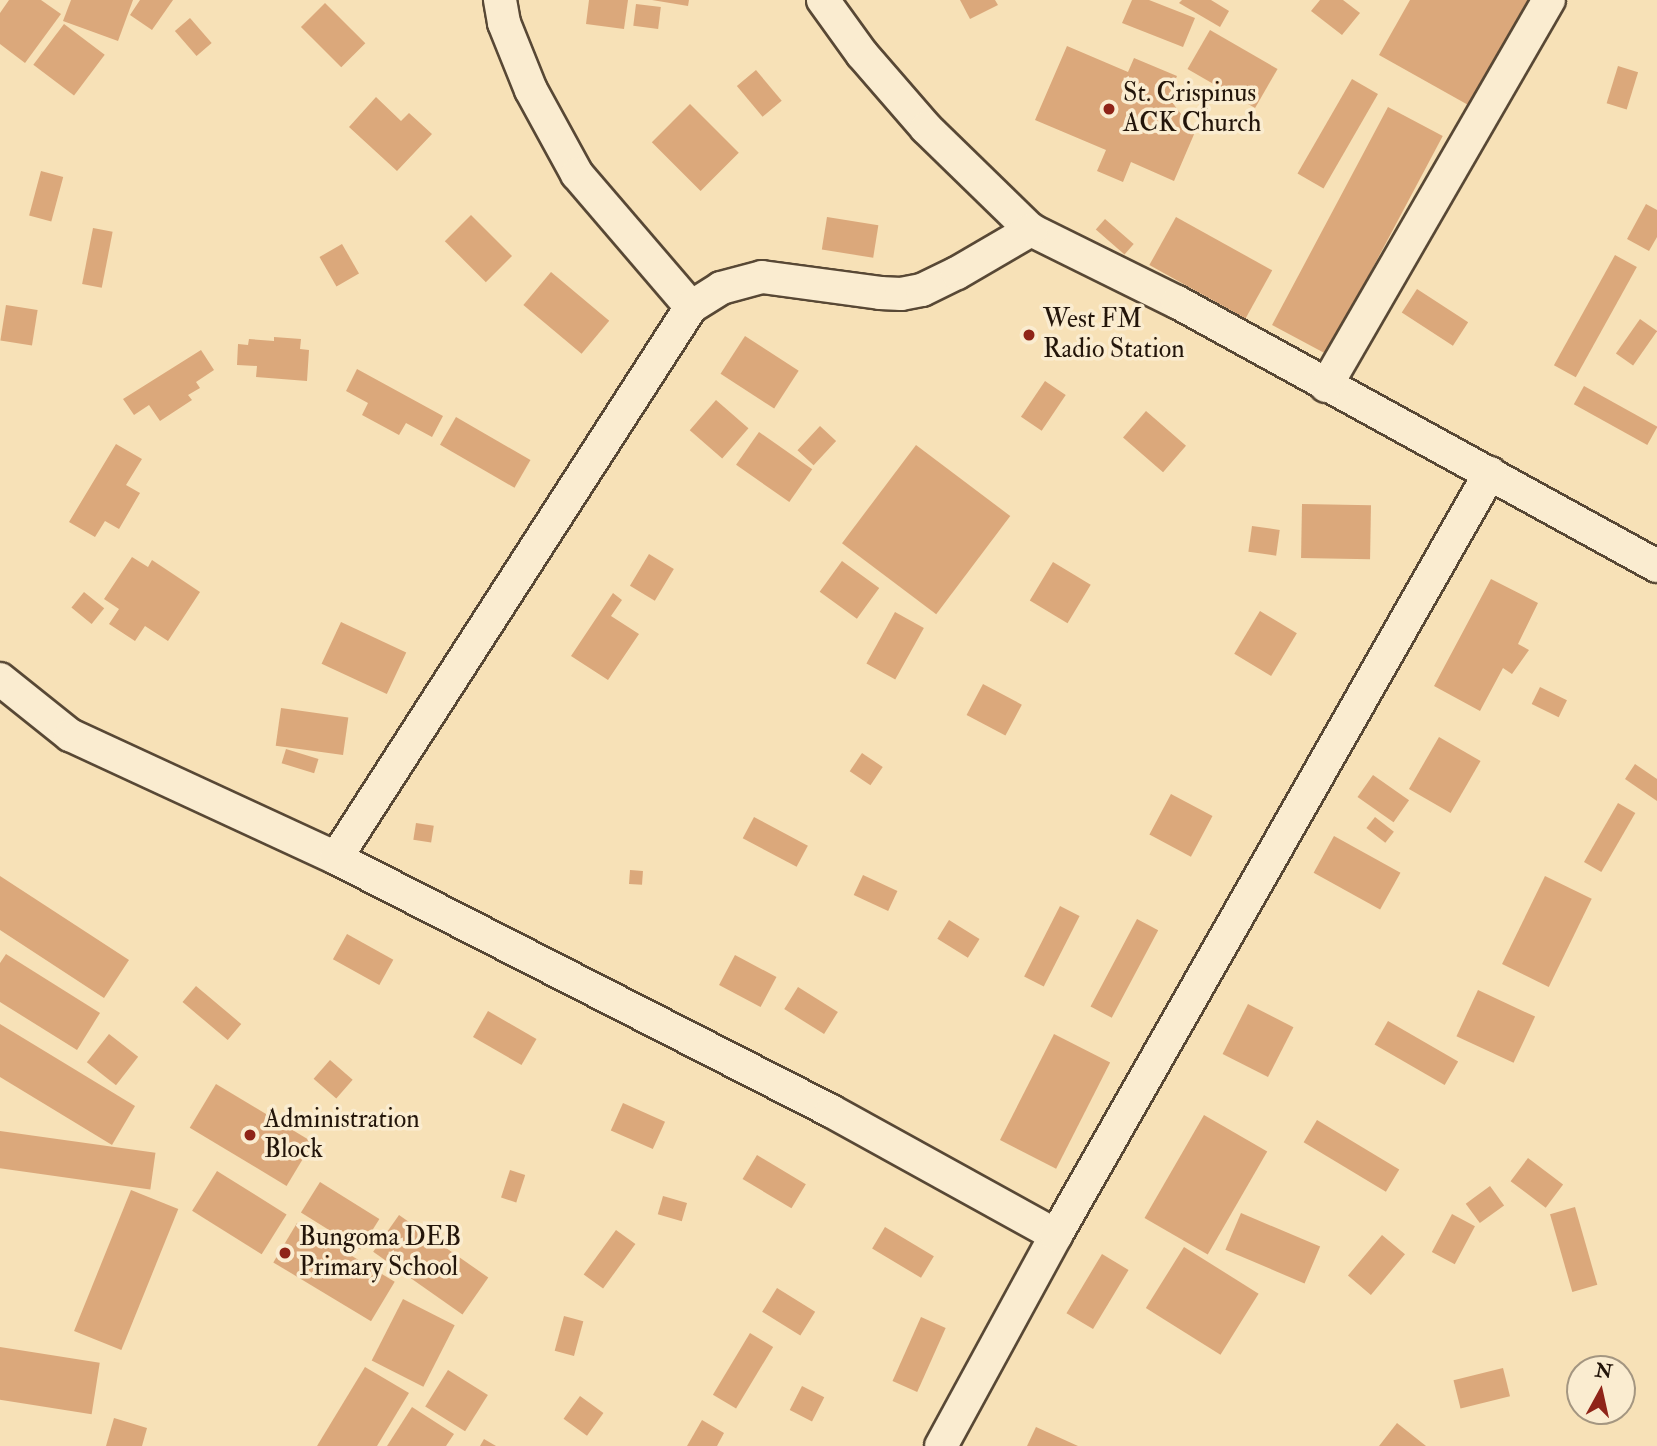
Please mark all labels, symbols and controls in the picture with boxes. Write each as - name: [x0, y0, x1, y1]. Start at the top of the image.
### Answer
- place label: St. Crispinus ACK Church: [1123, 78, 1261, 140]
- marker: St. Crispinus ACK Church: [1101, 101, 1117, 117]
- place label: West FM Radio Station: [1043, 304, 1185, 366]
- marker: West FM Radio Station: [1021, 327, 1037, 343]
- place label: Administration Block: [264, 1104, 420, 1166]
- marker: Administration Block: [242, 1127, 258, 1143]
- place label: Bungoma DEB Primary School: [299, 1222, 461, 1284]
- marker: Bungoma DEB Primary School: [277, 1245, 293, 1261]
- north arrow: [1566, 1355, 1636, 1425]
- text: N: [1594, 1358, 1614, 1384]

